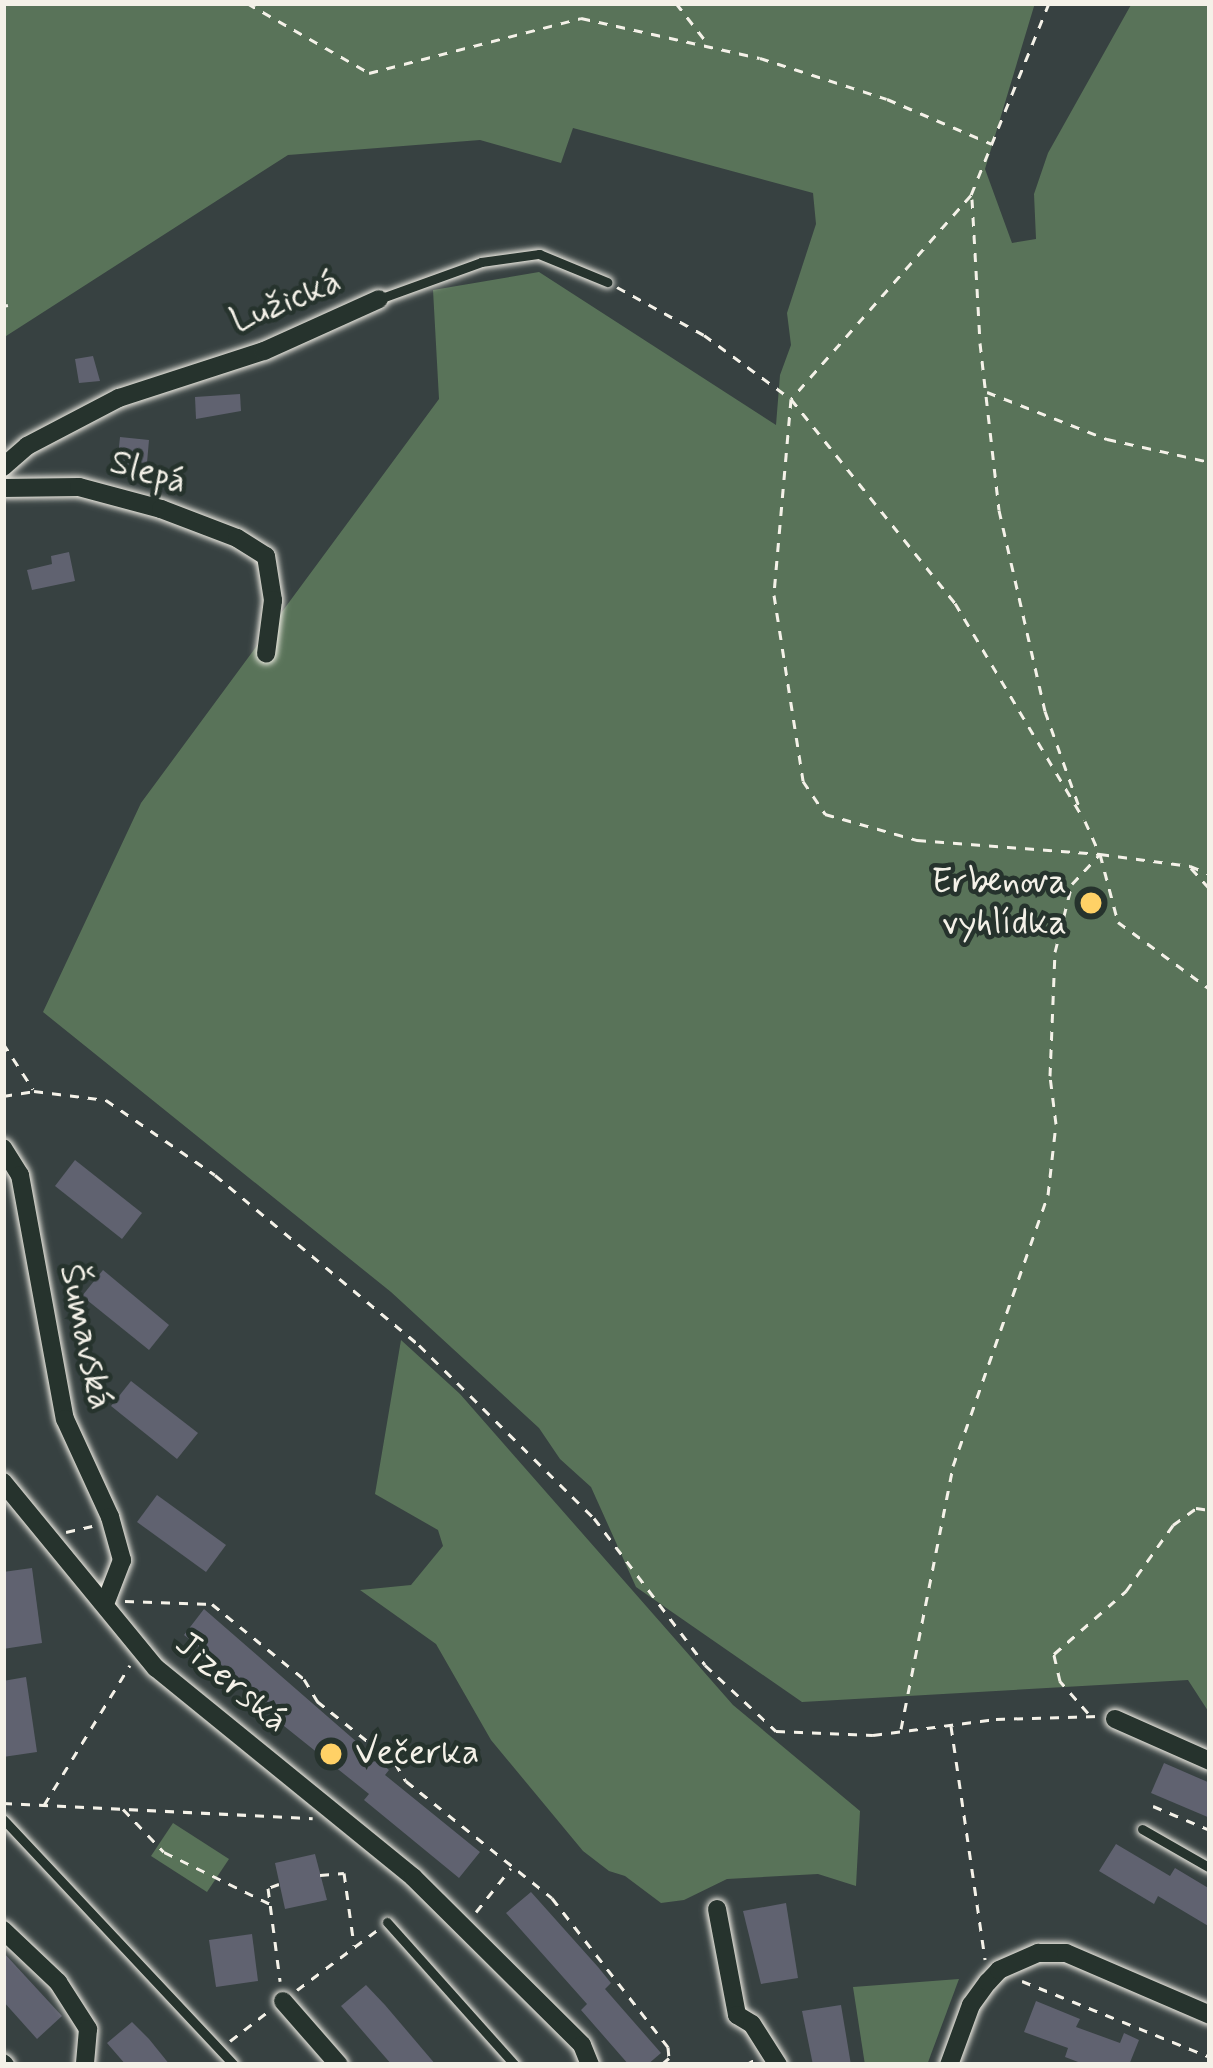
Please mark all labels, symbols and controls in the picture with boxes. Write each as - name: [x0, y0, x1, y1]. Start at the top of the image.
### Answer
- street label: Lužická: [224, 260, 348, 344]
- street label: Slepá: [105, 441, 191, 505]
- place label: Erbenova vyhlídka: [931, 860, 1067, 945]
- marker: Erbenova vyhlídka: [1078, 890, 1104, 916]
- street label: Šumavská: [49, 1260, 121, 1414]
- street label: Jizerská: [165, 1623, 297, 1743]
- place label: Večerka: [355, 1732, 479, 1776]
- marker: Večerka: [318, 1741, 344, 1767]

